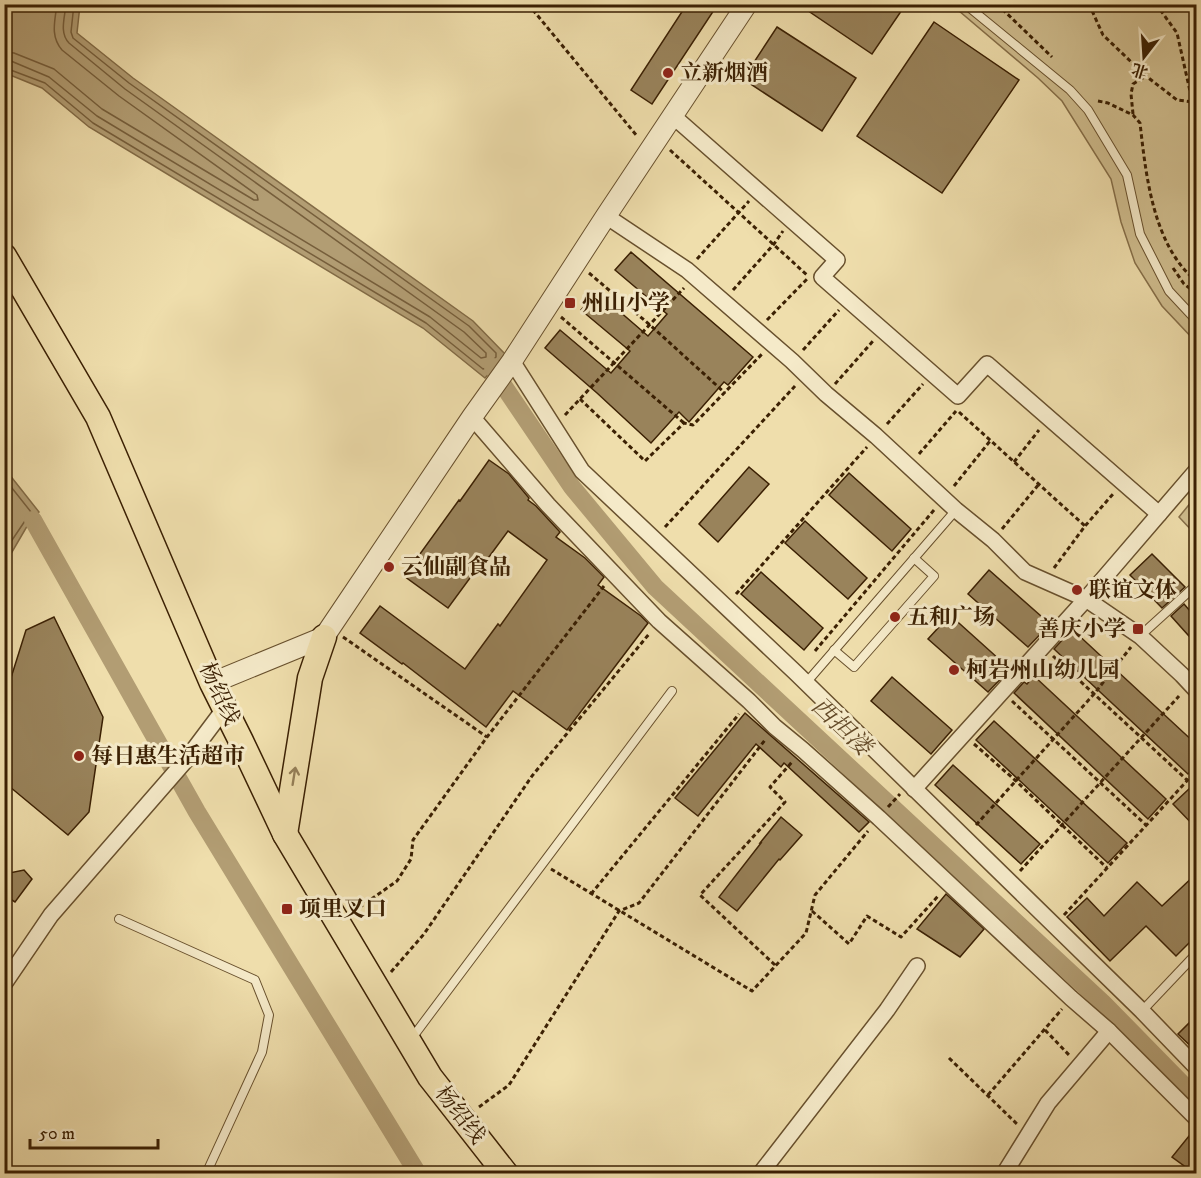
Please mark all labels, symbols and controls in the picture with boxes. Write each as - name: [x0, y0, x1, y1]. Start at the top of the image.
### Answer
- north arrow: [1114, 27, 1174, 87]
- text: 北: [1129, 58, 1150, 82]
- place label: 立新烟酒: [680, 60, 768, 87]
- marker: 立新烟酒: [661, 66, 675, 80]
- place label: 州山小学: [582, 290, 670, 317]
- marker: 州山小学: [563, 296, 577, 310]
- place label: 云仙副食品: [401, 554, 511, 581]
- marker: 云仙副食品: [382, 560, 396, 574]
- place label: 联谊文体: [1089, 577, 1177, 604]
- marker: 联谊文体: [1070, 583, 1084, 597]
- place label: 五和广场: [907, 604, 995, 631]
- marker: 五和广场: [888, 610, 902, 624]
- place label: 善庆小学: [1038, 616, 1126, 643]
- marker: 善庆小学: [1131, 622, 1145, 636]
- place label: 柯岩州山幼儿园: [966, 657, 1120, 684]
- street label: 杨绍线: [193, 658, 245, 730]
- marker: 柯岩州山幼儿园: [947, 663, 961, 677]
- water label: 西担溇: [804, 691, 879, 764]
- place label: 每日惠生活超市: [91, 743, 245, 770]
- marker: 每日惠生活超市: [72, 749, 86, 763]
- one-way arrow: [288, 767, 299, 786]
- place label: 项里叉口: [299, 896, 387, 923]
- marker: 项里叉口: [280, 902, 294, 916]
- street label: 杨绍线: [429, 1081, 491, 1149]
- scale bar: [30, 1112, 158, 1150]
- text: 50 m: [39, 1123, 75, 1145]

